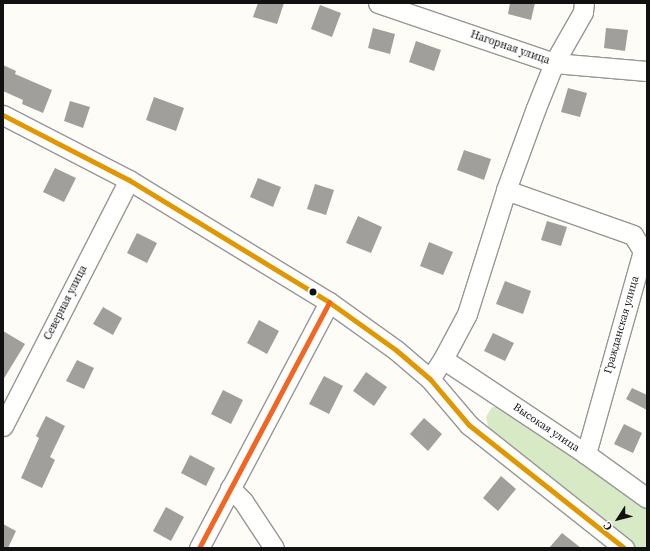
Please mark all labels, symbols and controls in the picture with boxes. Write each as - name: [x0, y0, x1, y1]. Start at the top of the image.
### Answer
- street label: Нагорная улица: [469, 28, 551, 68]
- street label: Северная улица: [41, 263, 91, 343]
- street label: Гражданская улица: [602, 275, 642, 375]
- unlabelled marker: [308, 287, 318, 297]
- street label: Высокая улица: [510, 401, 582, 455]
- north arrow: [598, 499, 638, 539]
- text: С: [600, 519, 616, 534]

